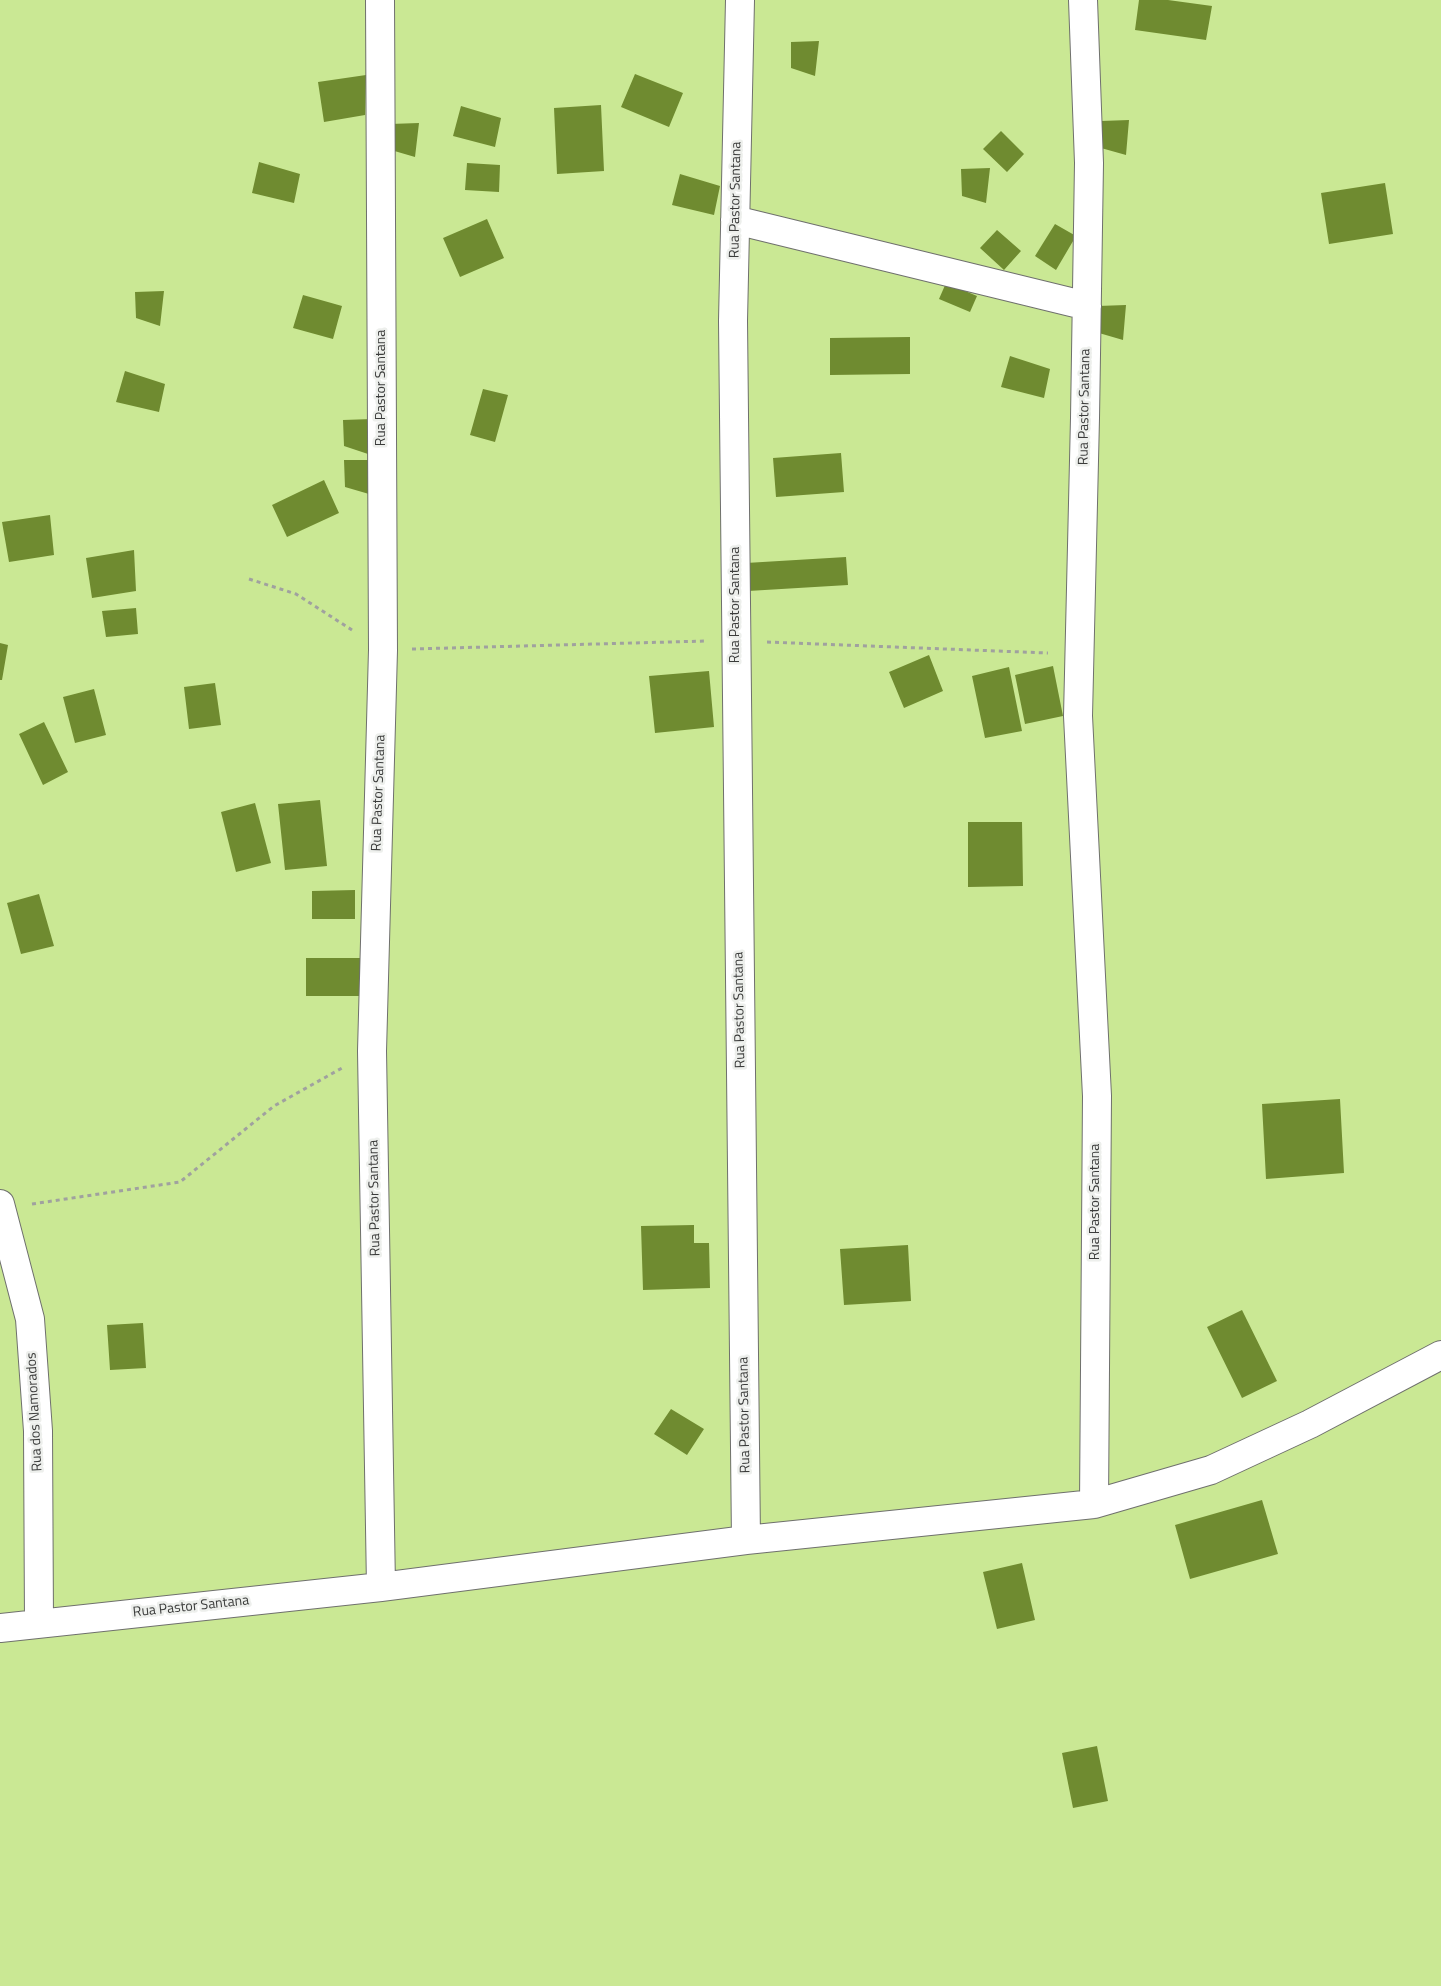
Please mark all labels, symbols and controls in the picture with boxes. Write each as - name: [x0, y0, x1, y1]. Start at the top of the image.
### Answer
- street label: Rua Pastor Santana: [727, 142, 745, 258]
- street label: Rua Pastor Santana: [374, 330, 390, 446]
- street label: Rua Pastor Santana: [1076, 349, 1094, 465]
- street label: Rua Pastor Santana: [728, 547, 744, 663]
- street label: Rua Pastor Santana: [369, 734, 389, 852]
- street label: Rua Pastor Santana: [731, 952, 749, 1068]
- street label: Rua Pastor Santana: [366, 1140, 384, 1256]
- street label: Rua Pastor Santana: [1088, 1144, 1104, 1260]
- street label: Rua dos Namorados: [23, 1352, 47, 1472]
- street label: Rua Pastor Santana: [736, 1357, 754, 1473]
- street label: Rua Pastor Santana: [132, 1593, 250, 1621]

